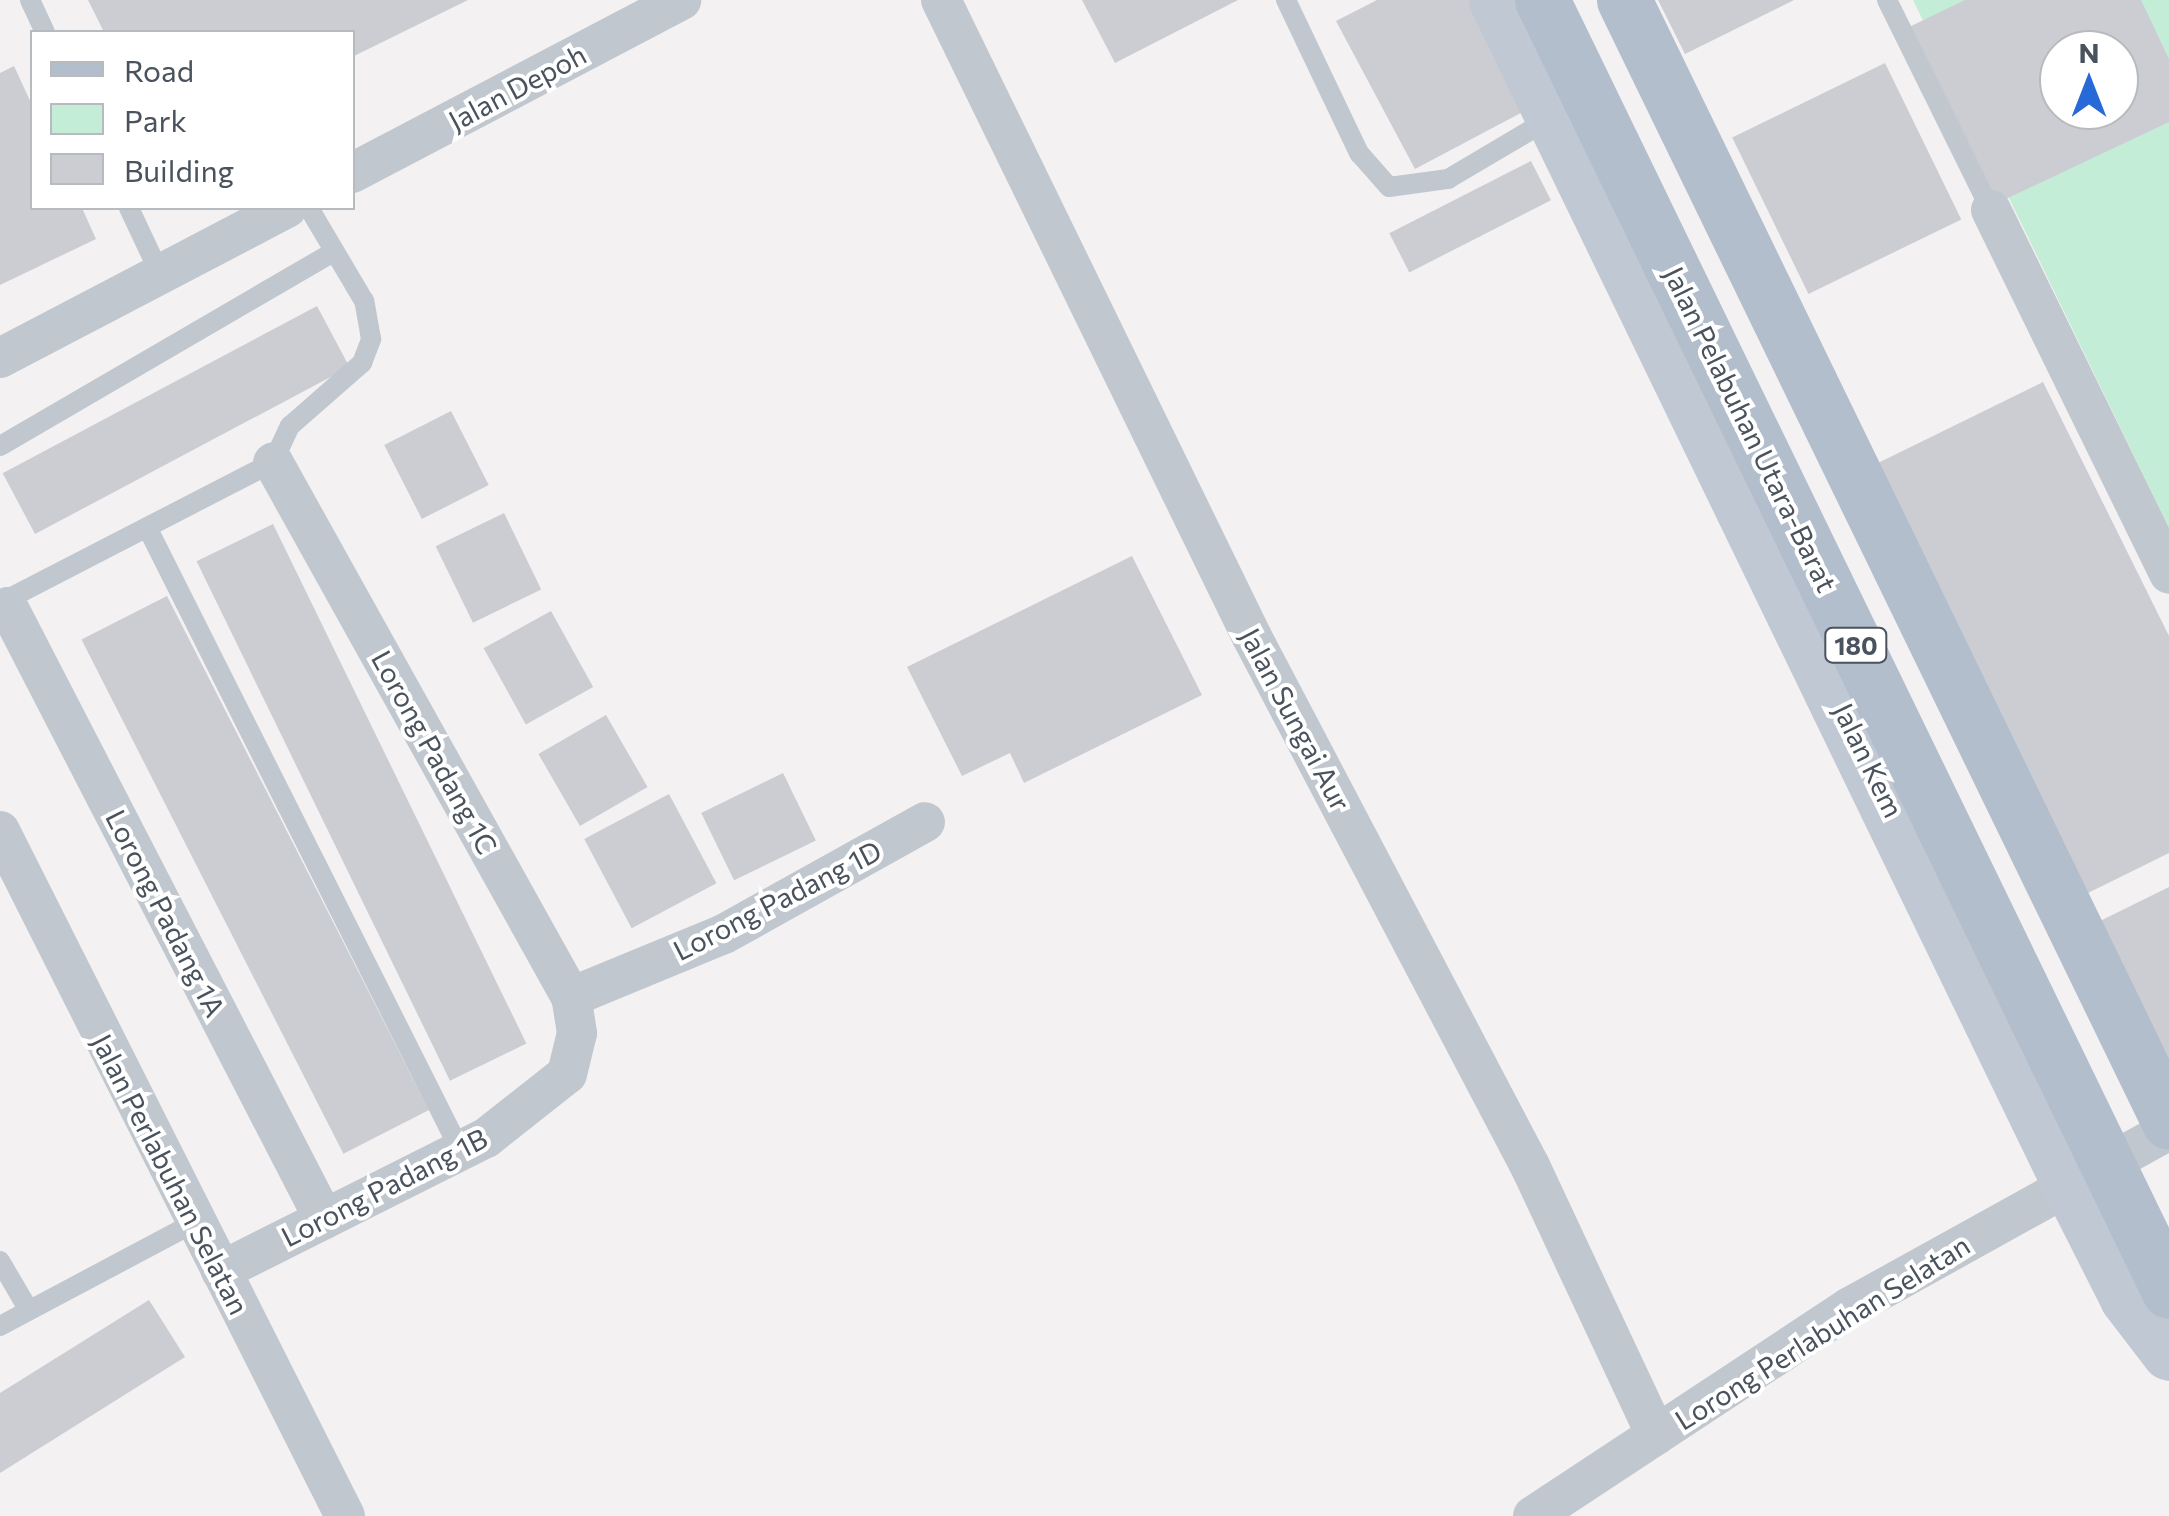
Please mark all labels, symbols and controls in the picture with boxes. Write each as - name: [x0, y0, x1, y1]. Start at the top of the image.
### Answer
- legend: [30, 30, 355, 210]
- north arrow: [2039, 30, 2139, 130]
- text: N: [2079, 35, 2100, 69]
- street label: Jalan Depoh: [443, 37, 591, 137]
- text: Road: [124, 51, 194, 88]
- text: Park: [124, 101, 187, 138]
- text: Building: [124, 151, 234, 188]
- street label: Jalan Pelabuhan Utara-Barat: [1658, 261, 1844, 597]
- street label: Jalan Sungai Aur: [1234, 622, 1358, 816]
- road number: 180: [1824, 625, 1888, 665]
- street label: Lorong Padang 1C: [365, 644, 505, 860]
- street label: Jalan Kem: [1827, 697, 1911, 823]
- street label: Lorong Padang 1A: [99, 804, 233, 1022]
- street label: Lorong Padang 1D: [667, 833, 887, 967]
- street label: Jalan Perlabuhan Selatan: [86, 1028, 256, 1320]
- street label: Lorong Padang 1B: [275, 1121, 493, 1253]
- street label: Lorong Perlabuhan Selatan: [1669, 1227, 1975, 1437]

